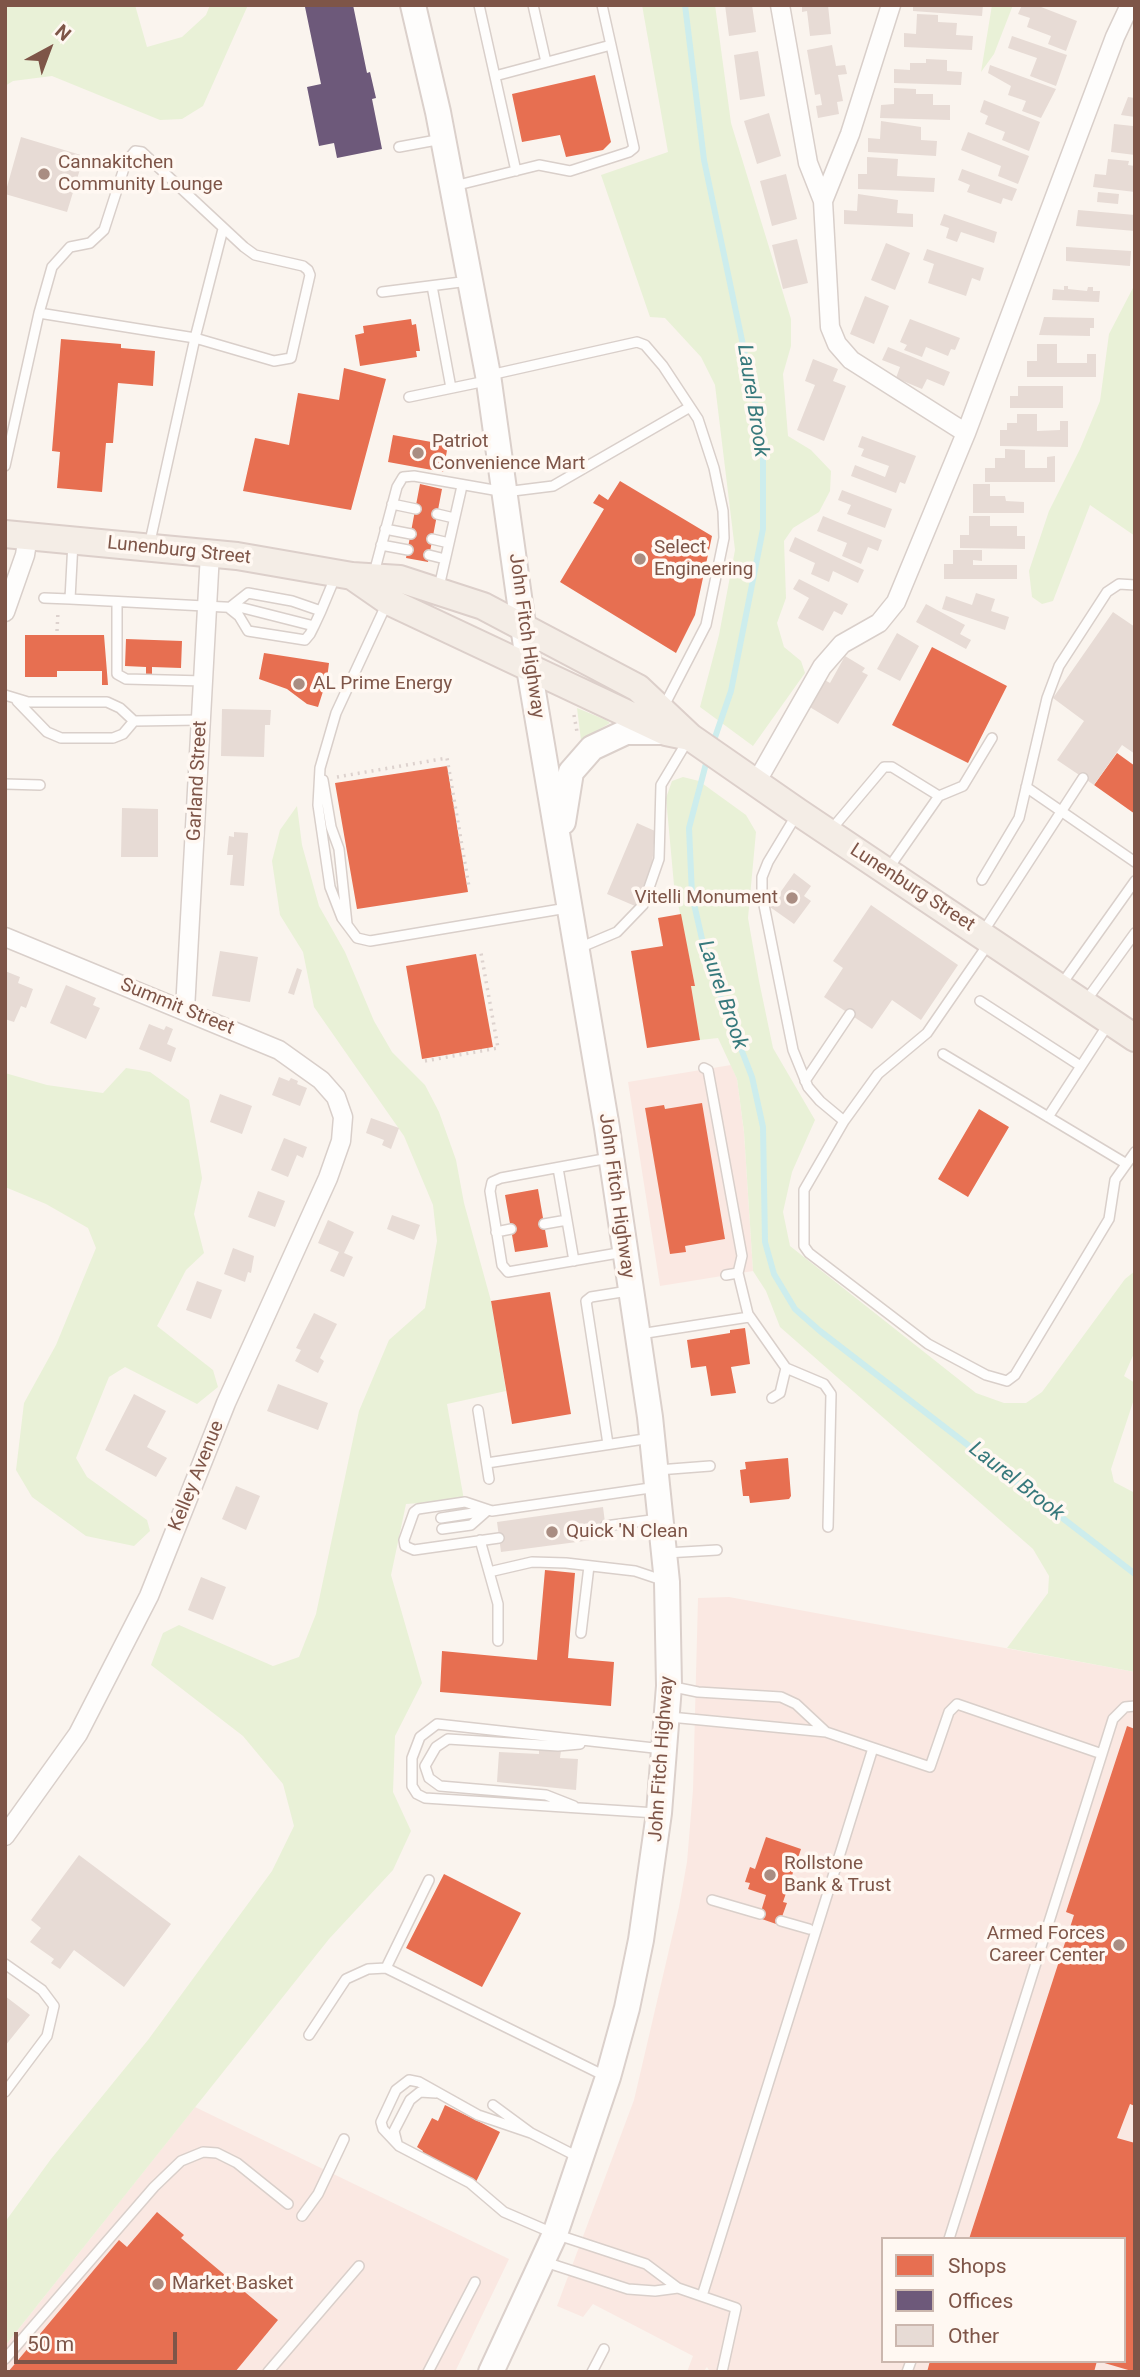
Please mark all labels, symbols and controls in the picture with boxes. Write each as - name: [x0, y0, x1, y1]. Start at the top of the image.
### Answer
- north arrow: [14, 14, 84, 84]
- text: N: [51, 20, 76, 46]
- place label: Cannakitchen Community Lounge: [58, 152, 223, 196]
- marker: Cannakitchen Community Lounge: [36, 166, 52, 182]
- water label: Laurel Brook: [731, 343, 773, 459]
- place label: Patriot Convenience Mart: [432, 431, 585, 475]
- marker: Patriot Convenience Mart: [410, 445, 426, 461]
- street label: Lunenburg Street: [106, 532, 252, 570]
- place label: Select Engineering: [654, 537, 753, 581]
- marker: Select Engineering: [632, 551, 648, 567]
- street label: John Fitch Highway: [503, 552, 549, 720]
- place label: AL Prime Energy: [313, 673, 452, 695]
- marker: AL Prime Energy: [291, 676, 307, 692]
- street label: Garland Street: [183, 720, 213, 842]
- street label: Lunenburg Street: [845, 839, 979, 937]
- place label: Vitelli Monument: [635, 887, 778, 909]
- marker: Vitelli Monument: [784, 890, 800, 906]
- water label: Laurel Brook: [692, 937, 752, 1053]
- street label: Summit Street: [117, 974, 237, 1040]
- street label: John Fitch Highway: [593, 1112, 639, 1280]
- street label: Kelley Avenue: [165, 1418, 229, 1534]
- water label: Laurel Brook: [963, 1437, 1069, 1527]
- place label: Quick 'N Clean: [566, 1521, 688, 1543]
- marker: Quick 'N Clean: [544, 1524, 560, 1540]
- street label: John Fitch Highway: [645, 1675, 679, 1843]
- place label: Rollstone Bank & Trust: [784, 1853, 891, 1897]
- marker: Rollstone Bank & Trust: [762, 1867, 778, 1883]
- place label: Armed Forces Career Center: [987, 1923, 1105, 1967]
- marker: Armed Forces Career Center: [1111, 1937, 1127, 1953]
- legend: [881, 2237, 1126, 2363]
- text: Shops: [948, 2254, 1007, 2278]
- place label: Market Basket: [172, 2273, 294, 2295]
- marker: Market Basket: [150, 2276, 166, 2292]
- text: Offices: [948, 2289, 1013, 2313]
- scale bar: [18, 2318, 180, 2362]
- text: Other: [948, 2324, 999, 2348]
- text: 50 m: [27, 2332, 74, 2356]

